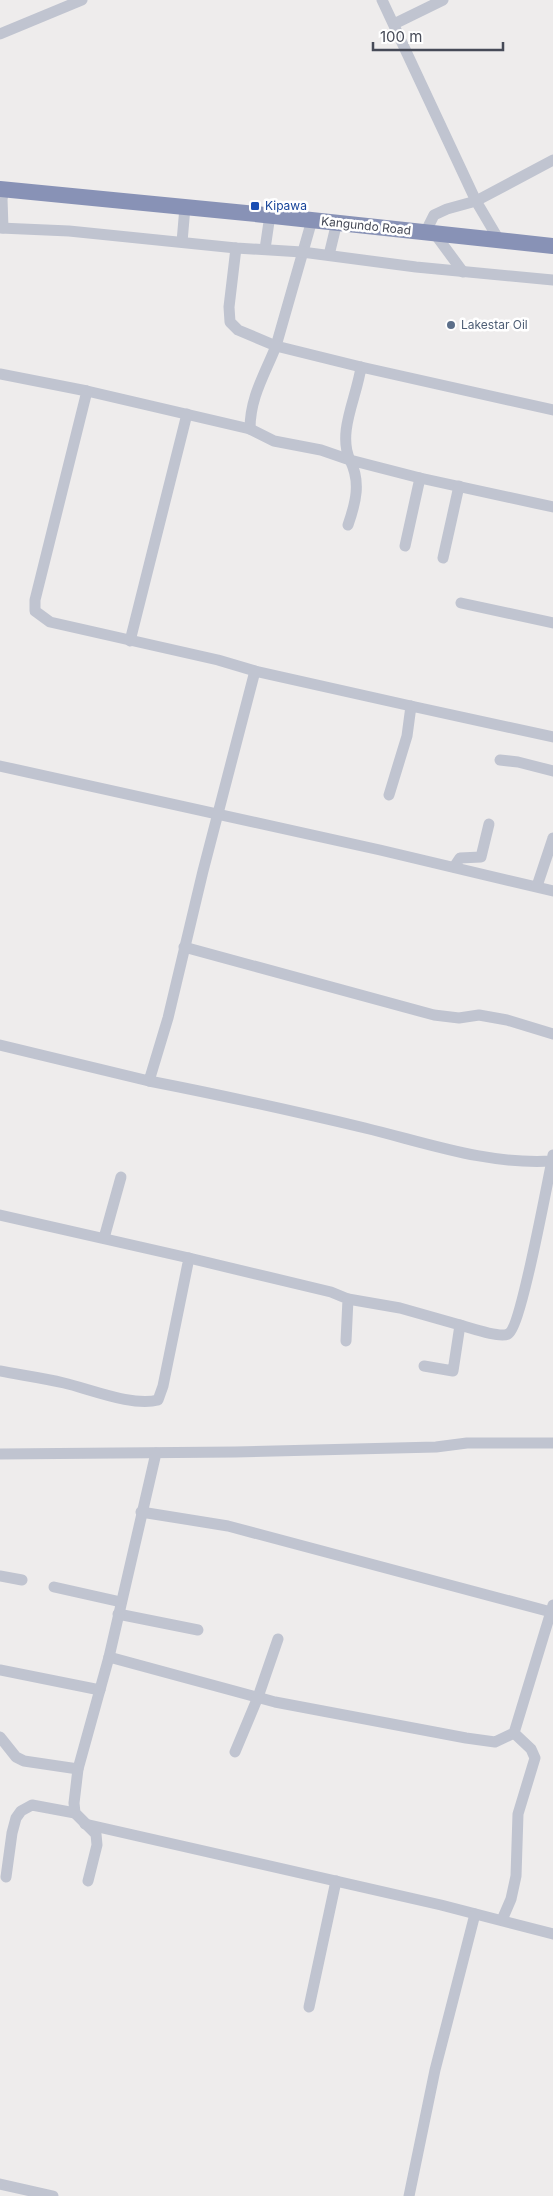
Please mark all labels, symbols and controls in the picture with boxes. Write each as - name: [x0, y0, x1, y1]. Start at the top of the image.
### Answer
- scale bar: [373, 20, 503, 52]
- text: 100 m: [380, 27, 422, 46]
- place label: Kipawa: [265, 198, 307, 213]
- marker: Kipawa: [249, 200, 261, 212]
- street label: Kangundo Road: [320, 213, 412, 238]
- place label: Lakestar Oil: [461, 317, 528, 332]
- marker: Lakestar Oil: [445, 319, 457, 331]

